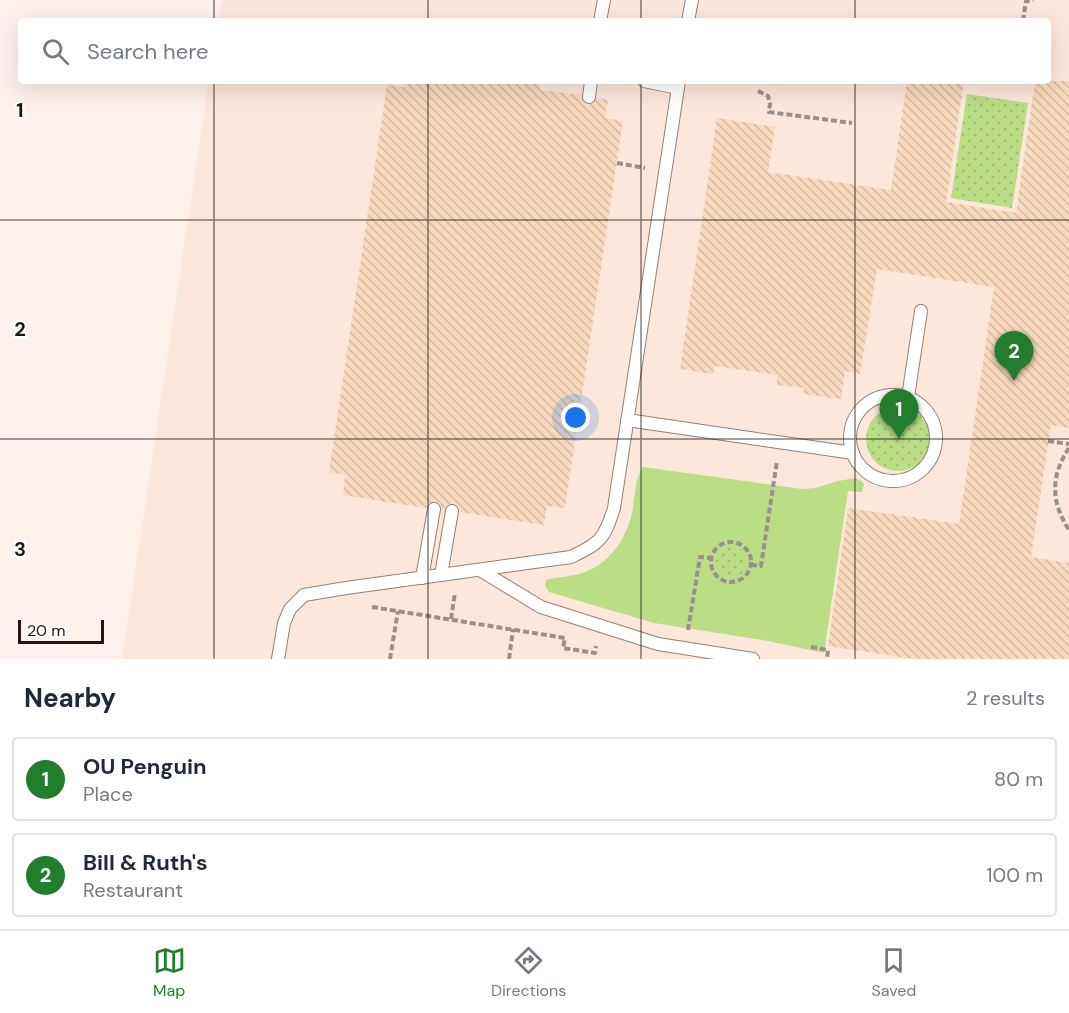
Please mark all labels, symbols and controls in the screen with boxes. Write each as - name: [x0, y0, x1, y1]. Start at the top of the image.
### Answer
- search box: [18, 18, 1051, 84]
- icon: search: [39, 35, 72, 68]
- text: Search here: [87, 37, 208, 66]
- text: 1: [16, 97, 24, 123]
- text: 2: [14, 316, 26, 342]
- pin: 2: [994, 332, 1034, 381]
- pin: 1: [880, 390, 918, 439]
- your location: [561, 403, 590, 432]
- text: 3: [14, 536, 26, 562]
- scale bar: [18, 617, 104, 644]
- text: 20 m: [27, 620, 66, 641]
- text: Nearby: [24, 681, 116, 715]
- text: 2 results: [966, 685, 1045, 711]
- text: OU Penguin: [83, 752, 207, 781]
- text: 1: [42, 766, 49, 792]
- text: 80 m: [994, 766, 1043, 792]
- text: Place: [83, 781, 133, 807]
- text: Bill & Ruth's: [83, 848, 208, 877]
- text: 2: [40, 862, 51, 888]
- text: 100 m: [986, 862, 1043, 888]
- text: Restaurant: [83, 877, 183, 903]
- tab: Map: [153, 944, 186, 1001]
- tab: Directions: [491, 944, 566, 1001]
- tab: Saved: [872, 944, 916, 1001]

